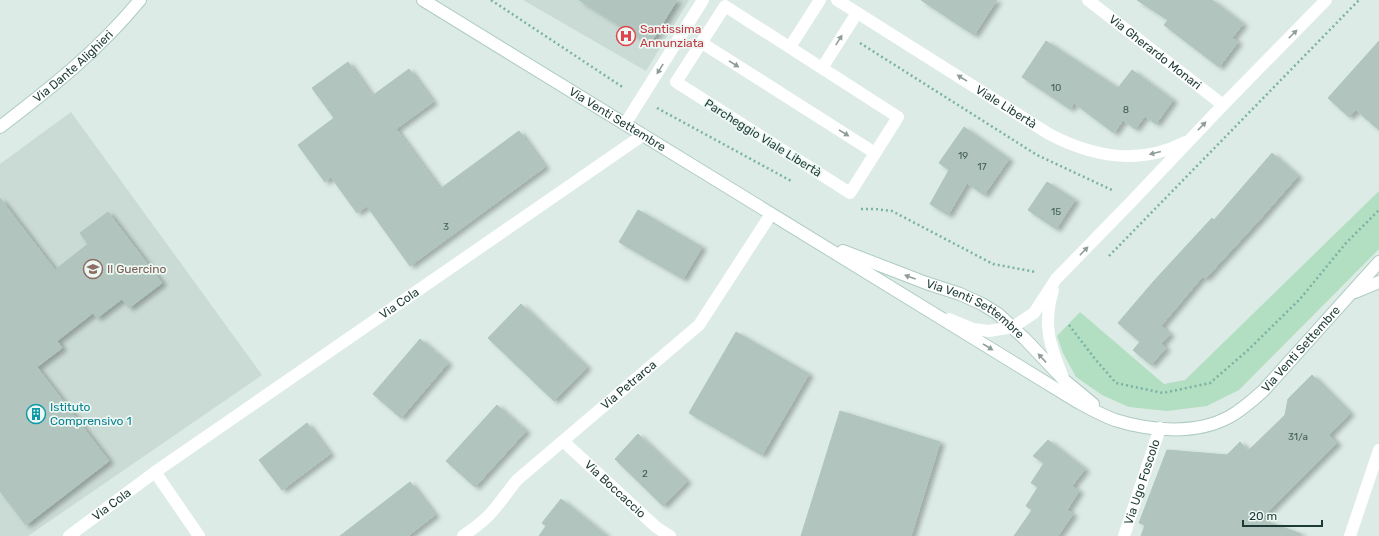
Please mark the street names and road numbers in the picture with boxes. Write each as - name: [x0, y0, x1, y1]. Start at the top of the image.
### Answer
- street label: Via Gherardo Monari: [1106, 12, 1204, 92]
- street label: Via Dante Alighieri: [30, 27, 116, 105]
- street label: Viale Libertà: [973, 82, 1039, 131]
- street label: Via Venti Settembre: [566, 84, 668, 154]
- street label: Parcheggio Viale Libertà: [702, 96, 824, 180]
- street label: Via Venti Settembre: [924, 277, 1027, 342]
- street label: Via Cola: [377, 285, 422, 322]
- street label: Via Venti Settembre: [1258, 303, 1343, 395]
- street label: Via Petrarca: [598, 357, 659, 412]
- street label: Via Ugo Foscolo: [1121, 437, 1163, 526]
- street label: Via Boccaccio: [582, 458, 649, 521]
- street label: Via Cola: [89, 485, 134, 523]

